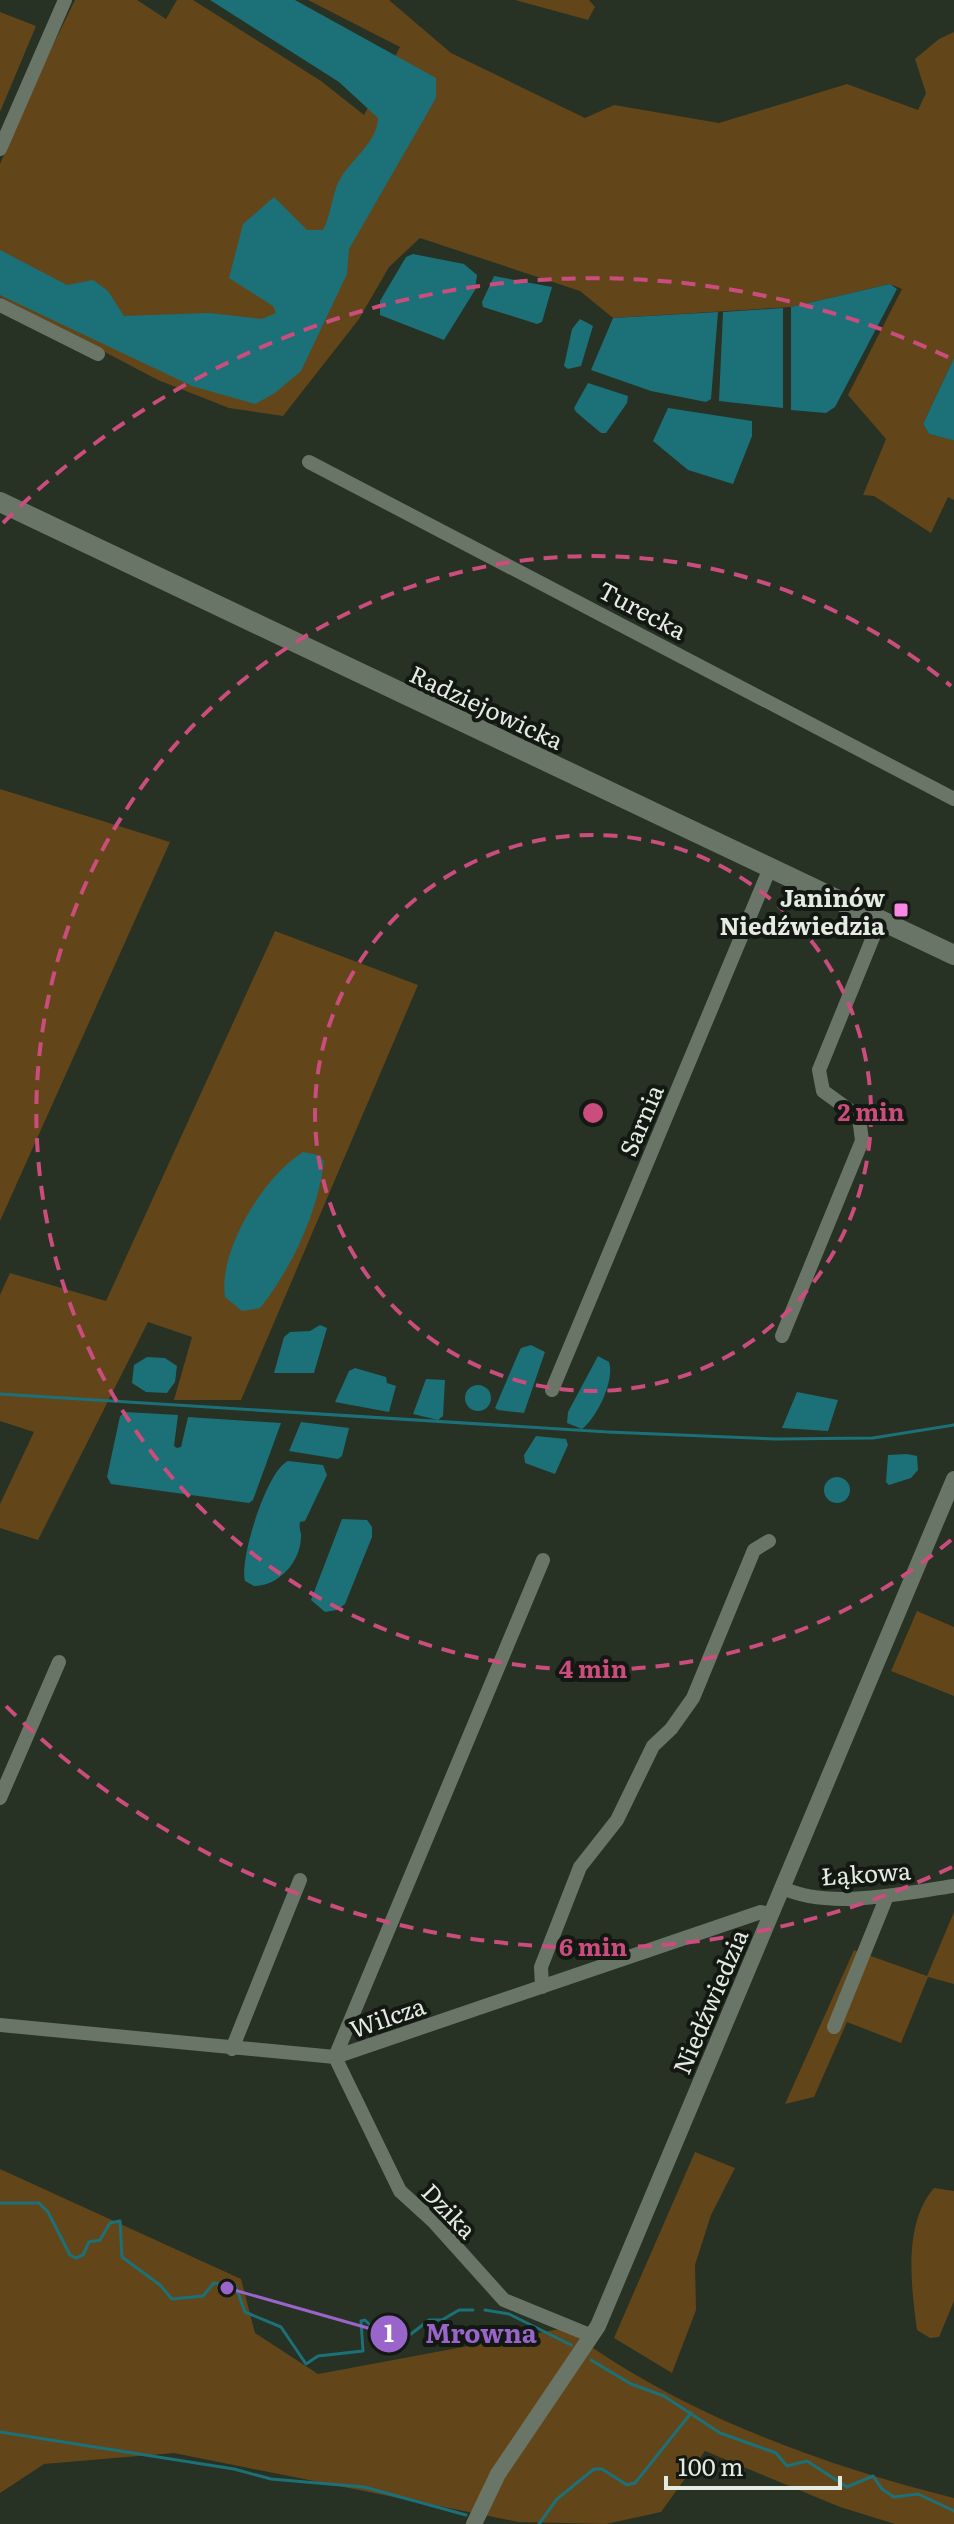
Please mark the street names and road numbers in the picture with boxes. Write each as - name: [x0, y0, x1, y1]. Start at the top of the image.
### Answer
- street label: Turecka: [593, 571, 693, 647]
- street label: Radziejowicka: [404, 655, 570, 757]
- street label: Sarnia: [609, 1079, 671, 1161]
- street label: Łąkowa: [820, 1851, 912, 1893]
- street label: Niedźwiedzia: [663, 1923, 755, 2079]
- street label: Wilcza: [344, 1987, 430, 2045]
- street label: Dzika: [415, 2174, 485, 2246]

